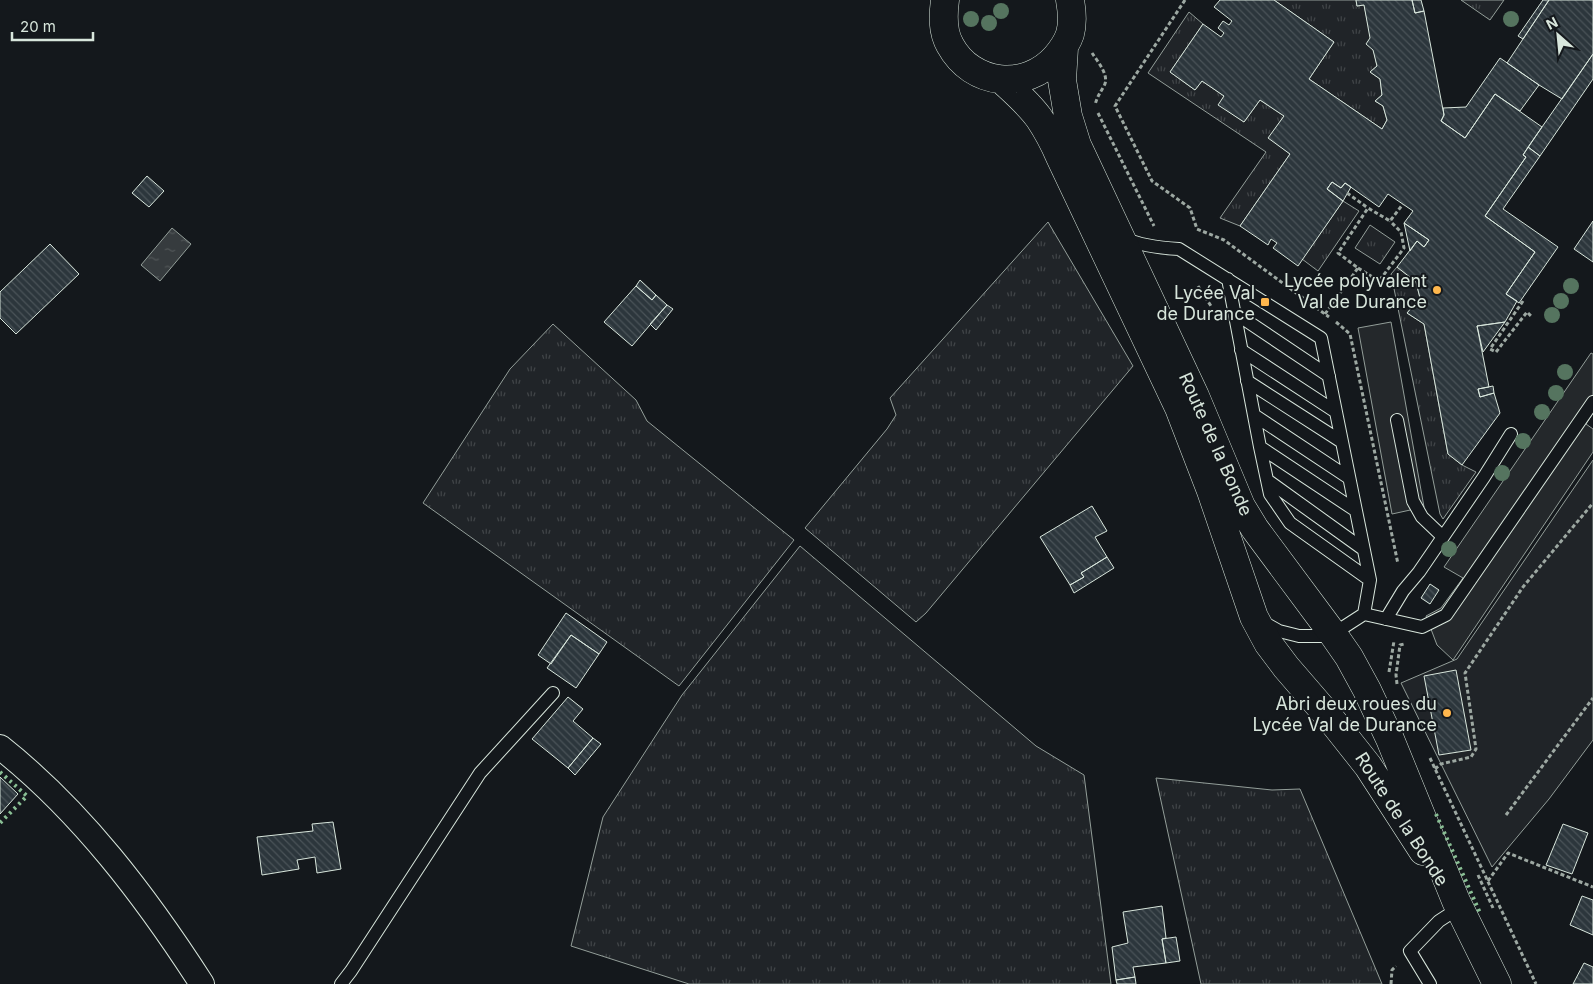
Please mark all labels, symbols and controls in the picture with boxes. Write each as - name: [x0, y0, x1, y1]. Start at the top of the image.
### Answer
- scale bar: [12, 10, 94, 42]
- north arrow: [1533, 10, 1583, 60]
- text: N: [1543, 13, 1560, 33]
- text: 20 m: [20, 17, 56, 36]
- place label: Lycée polyvalent Val de Durance: [1284, 270, 1427, 312]
- place label: Lycée Val de Durance: [1156, 282, 1255, 324]
- marker: Lycée polyvalent Val de Durance: [1431, 284, 1443, 296]
- marker: Lycée Val de Durance: [1259, 296, 1271, 308]
- street label: Route de la Bonde: [1175, 369, 1257, 519]
- place label: Abri deux roues du Lycée Val de Durance: [1252, 693, 1437, 735]
- marker: Abri deux roues du Lycée Val de Durance: [1441, 707, 1453, 719]
- street label: Route de la Bonde: [1351, 748, 1453, 890]

